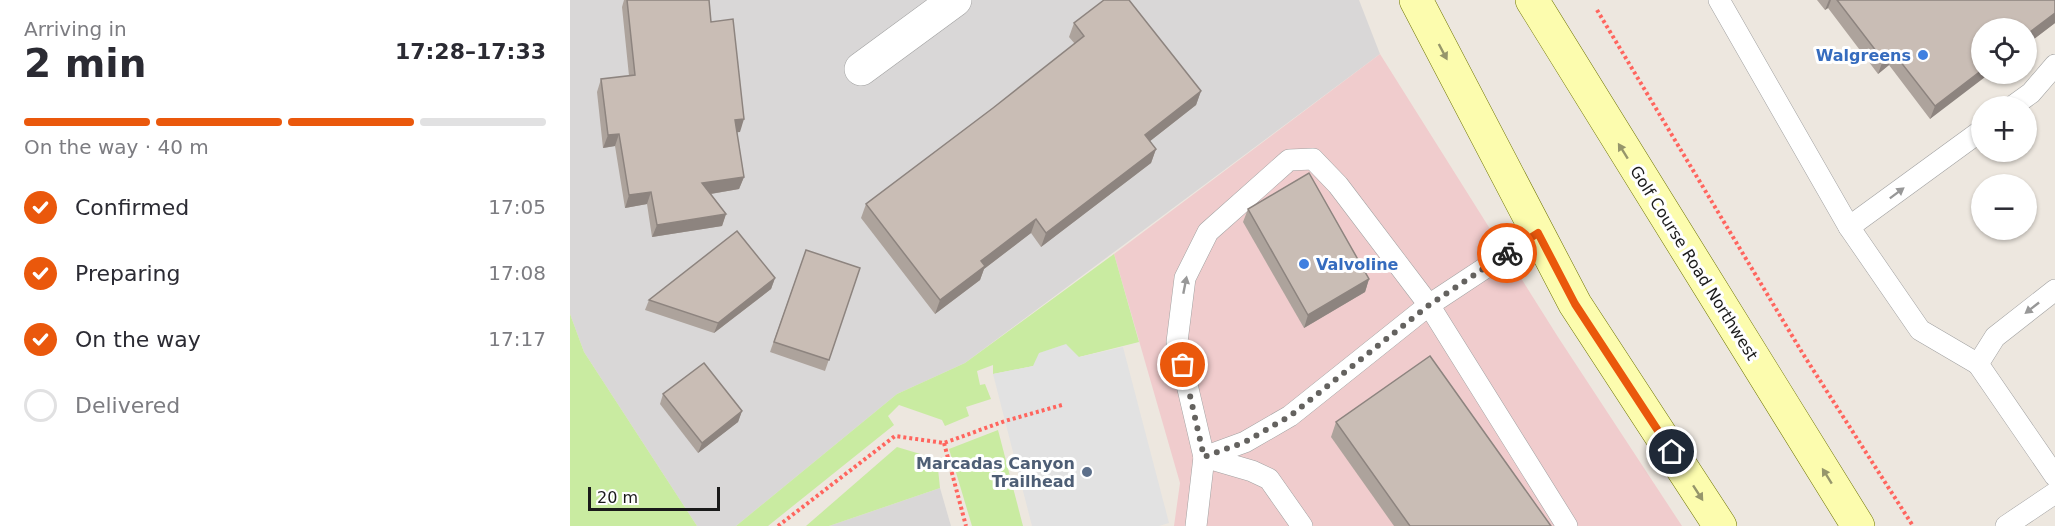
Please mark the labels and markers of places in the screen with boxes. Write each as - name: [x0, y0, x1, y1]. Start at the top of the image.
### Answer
- place label: Walgreens: [1816, 46, 1911, 65]
- marker: Walgreens: [1916, 48, 1930, 62]
- place label: Valvoline: [1316, 255, 1399, 274]
- marker: Valvoline: [1297, 257, 1311, 271]
- pin: [1157, 339, 1208, 390]
- pin: [1646, 426, 1697, 477]
- place label: Marcadas Canyon Trailhead: [916, 454, 1075, 491]
- marker: Marcadas Canyon Trailhead: [1080, 465, 1094, 479]

